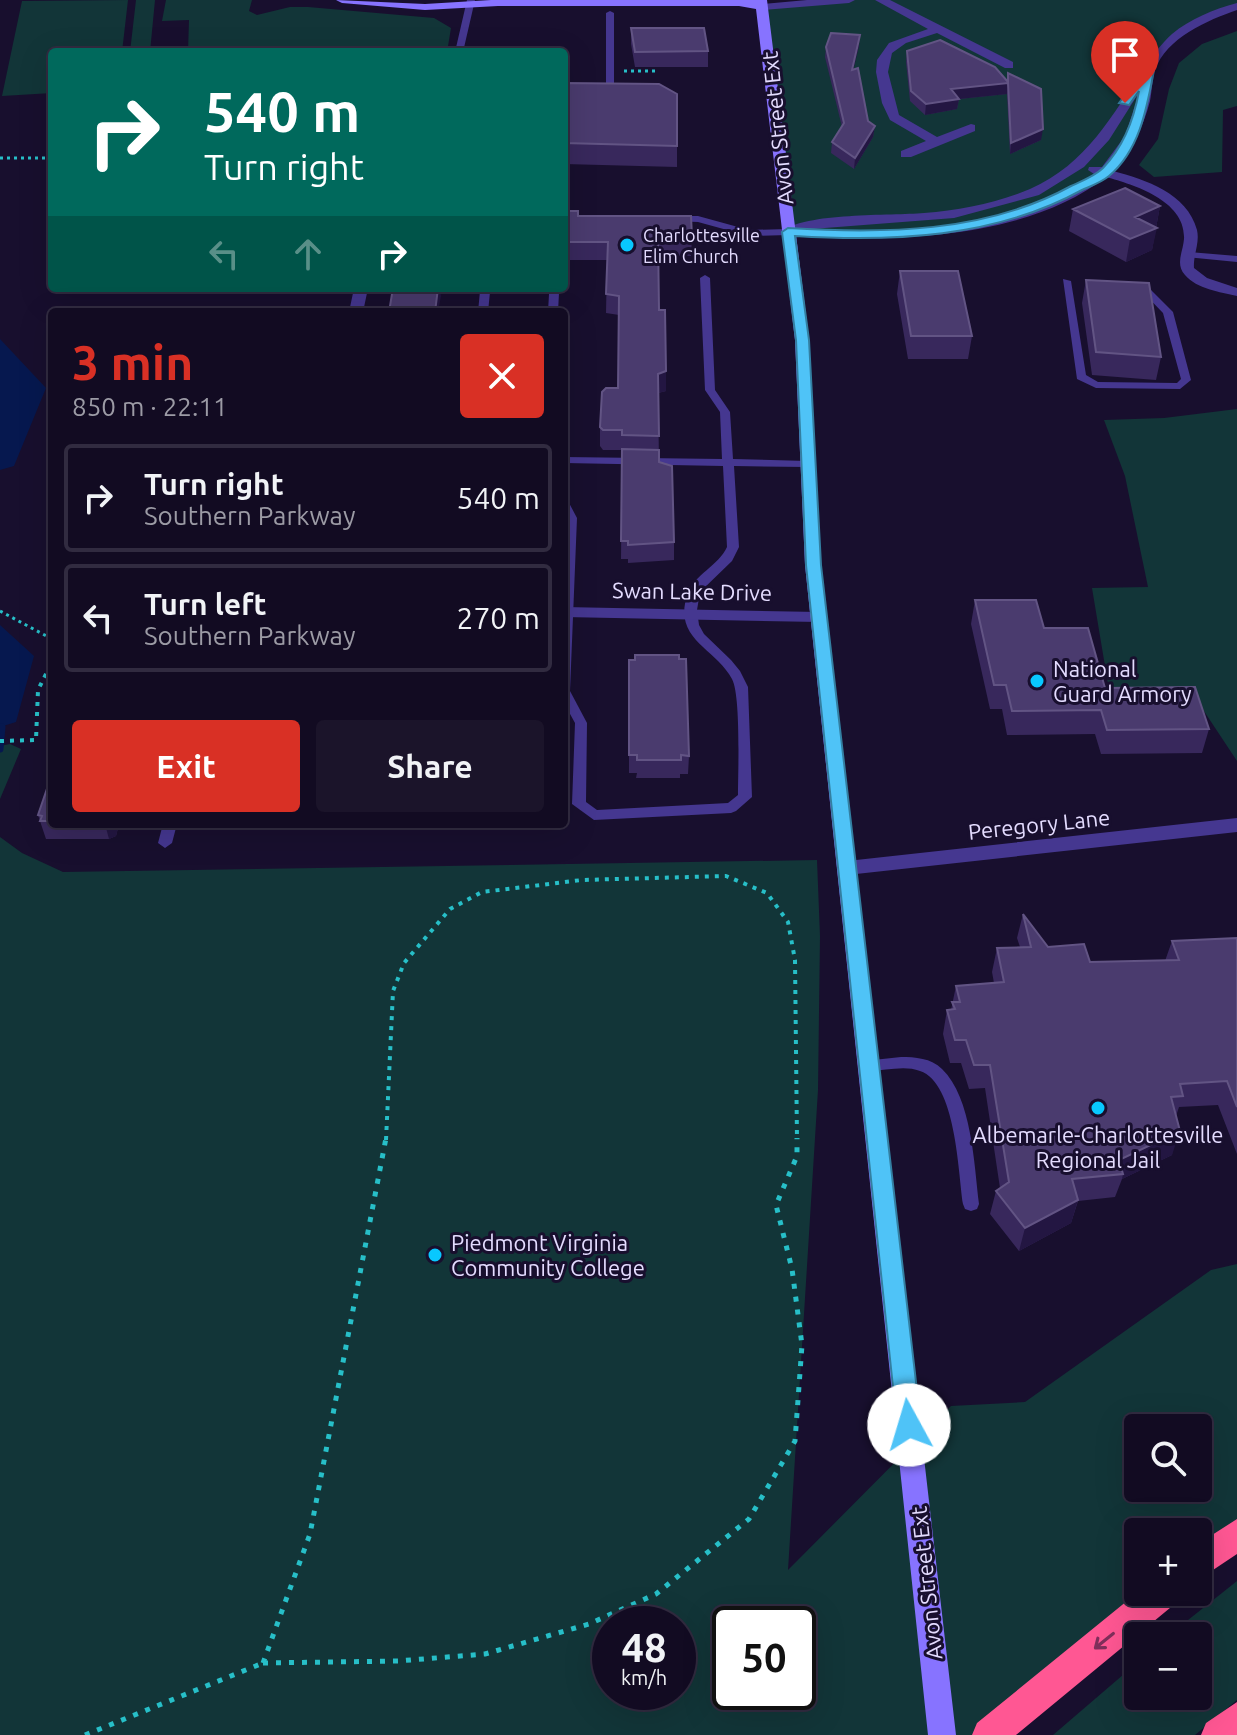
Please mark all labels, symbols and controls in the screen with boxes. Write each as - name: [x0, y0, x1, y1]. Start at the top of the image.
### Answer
- pin: [1091, 21, 1159, 103]
- icon: arrive: [1103, 33, 1147, 77]
- street label: Avon Street Ext: [756, 50, 797, 206]
- icon: right: [72, 80, 176, 184]
- text: 540 m: [204, 80, 360, 143]
- text: Turn right: [204, 146, 364, 187]
- place label: Charlottesville Elim Church: [643, 225, 760, 266]
- icon: left: [202, 232, 246, 276]
- icon: ahead: [286, 232, 330, 276]
- icon: right: [370, 232, 414, 276]
- marker: Charlottesville Elim Church: [618, 236, 636, 254]
- button: close: [460, 334, 544, 418]
- text: 3 min: [72, 335, 193, 389]
- text: 850 m · 22:11: [72, 392, 228, 421]
- text: Turn right: [144, 467, 284, 501]
- icon: right: [76, 476, 120, 520]
- text: 540 m: [456, 481, 540, 515]
- text: Southern Parkway: [144, 501, 355, 530]
- street label: Swan Lake Drive: [612, 577, 772, 605]
- text: Turn left: [144, 587, 266, 621]
- icon: left: [76, 596, 120, 640]
- text: 270 m: [456, 601, 540, 635]
- text: Southern Parkway: [144, 621, 355, 650]
- place label: National Guard Armory: [1053, 656, 1192, 706]
- marker: National Guard Armory: [1028, 672, 1046, 690]
- button: Exit: [72, 720, 300, 812]
- button: Share: [316, 720, 544, 812]
- street label: Peregory Lane: [967, 804, 1111, 844]
- marker: Albemarle-Charlottesville Regional Jail: [1089, 1099, 1107, 1117]
- place label: Albemarle-Charlottesville Regional Jail: [972, 1122, 1224, 1172]
- place label: Piedmont Virginia Community College: [451, 1230, 645, 1280]
- marker: Piedmont Virginia Community College: [426, 1246, 444, 1264]
- position arrow: [867, 1383, 951, 1467]
- map controls: [1124, 1414, 1212, 1710]
- button: search: [1124, 1414, 1212, 1502]
- street label: Avon Street Ext: [905, 1505, 946, 1661]
- button: +: [1124, 1518, 1212, 1606]
- speed limit sign: 50: [712, 1606, 816, 1710]
- button: −: [1124, 1622, 1212, 1710]
- text: 48: [621, 1625, 667, 1670]
- one-way arrow: [1094, 1633, 1115, 1650]
- text: km/h: [621, 1666, 667, 1689]

